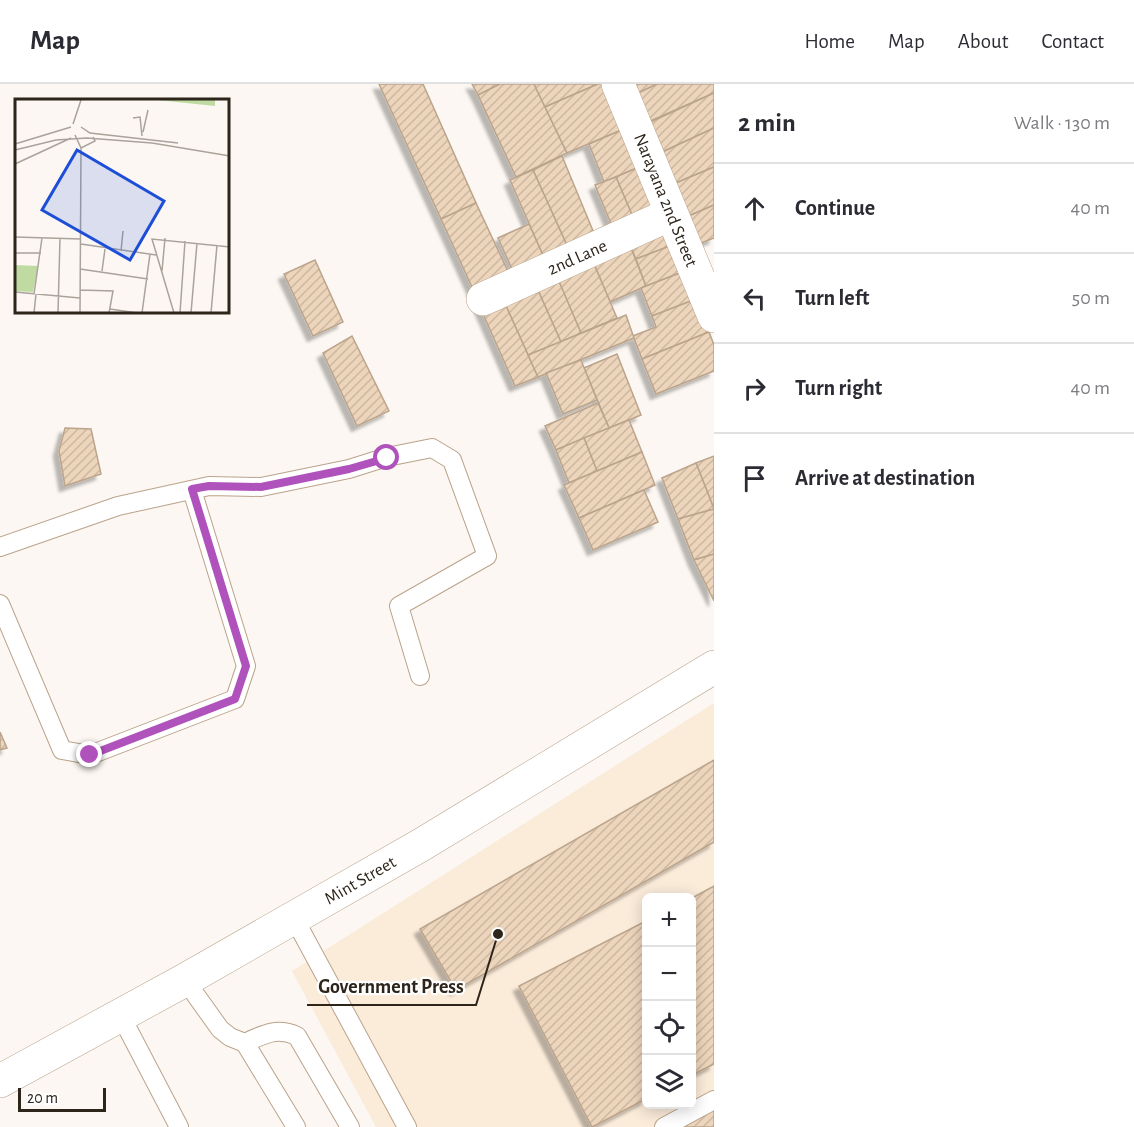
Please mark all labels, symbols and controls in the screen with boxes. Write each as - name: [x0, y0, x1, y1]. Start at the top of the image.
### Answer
- text: Map: [30, 27, 80, 55]
- text: Home: [804, 31, 855, 52]
- text: Map: [888, 31, 925, 52]
- text: About: [958, 31, 1008, 52]
- text: Contact: [1041, 31, 1104, 52]
- inset map: [15, 99, 230, 314]
- text: 2 min: [738, 110, 796, 136]
- text: Walk · 130 m: [1014, 113, 1110, 133]
- street label: Narayana 2nd Street: [630, 131, 700, 270]
- icon: ahead: [738, 192, 771, 225]
- text: Continue: [795, 197, 875, 219]
- text: 40 m: [1071, 198, 1110, 218]
- street label: 2nd Lane: [545, 237, 610, 279]
- icon: left: [738, 282, 771, 315]
- text: Turn left: [795, 287, 869, 309]
- text: 50 m: [1072, 288, 1110, 308]
- icon: right: [738, 372, 771, 405]
- text: Turn right: [795, 377, 882, 399]
- text: 40 m: [1071, 378, 1110, 398]
- route start: [373, 444, 399, 470]
- icon: arrive: [738, 462, 771, 495]
- text: Arrive at destination: [795, 467, 975, 489]
- route end: [76, 741, 102, 767]
- street label: Mint Street: [322, 853, 399, 908]
- map controls: [642, 893, 696, 1109]
- button: +: [642, 893, 696, 947]
- button: −: [642, 947, 696, 1001]
- callout: Government Press: [307, 967, 476, 1005]
- text: Government Press: [318, 977, 464, 997]
- button: locate: [642, 1001, 696, 1055]
- button: layers: [642, 1055, 696, 1109]
- scale bar: [18, 1085, 106, 1112]
- text: 20 m: [27, 1090, 58, 1106]

